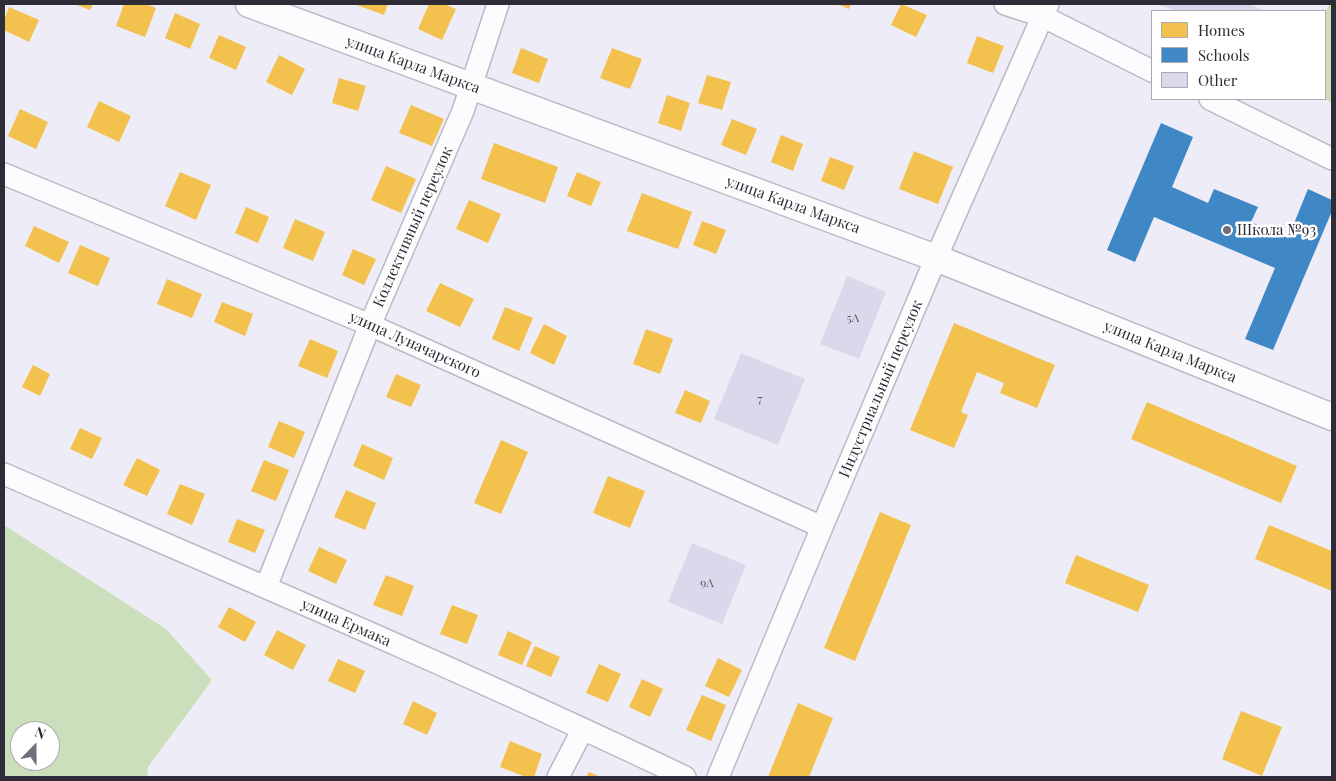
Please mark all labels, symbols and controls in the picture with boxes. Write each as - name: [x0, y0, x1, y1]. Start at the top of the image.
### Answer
- legend: [1151, 10, 1326, 100]
- text: Homes: [1198, 20, 1245, 40]
- street label: улица Карла Маркса: [343, 32, 483, 98]
- text: Schools: [1198, 45, 1250, 65]
- text: Other: [1198, 70, 1238, 90]
- street label: Коллективный переулок: [369, 144, 457, 310]
- street label: улица Карла Маркса: [723, 172, 863, 238]
- place label: Школа №93: [1237, 221, 1316, 239]
- marker: Школа №93: [1221, 224, 1233, 236]
- street label: Индустриальный переулок: [835, 297, 927, 481]
- street label: улица Луначарского: [347, 308, 483, 382]
- house number: 5А: [847, 311, 859, 325]
- street label: улица Карла Маркса: [1101, 317, 1239, 387]
- house number: 7: [758, 392, 762, 406]
- house number: 9А: [700, 576, 714, 590]
- street label: улица Ермака: [298, 595, 394, 651]
- north arrow: [10, 721, 60, 771]
- text: N: [32, 722, 49, 743]

